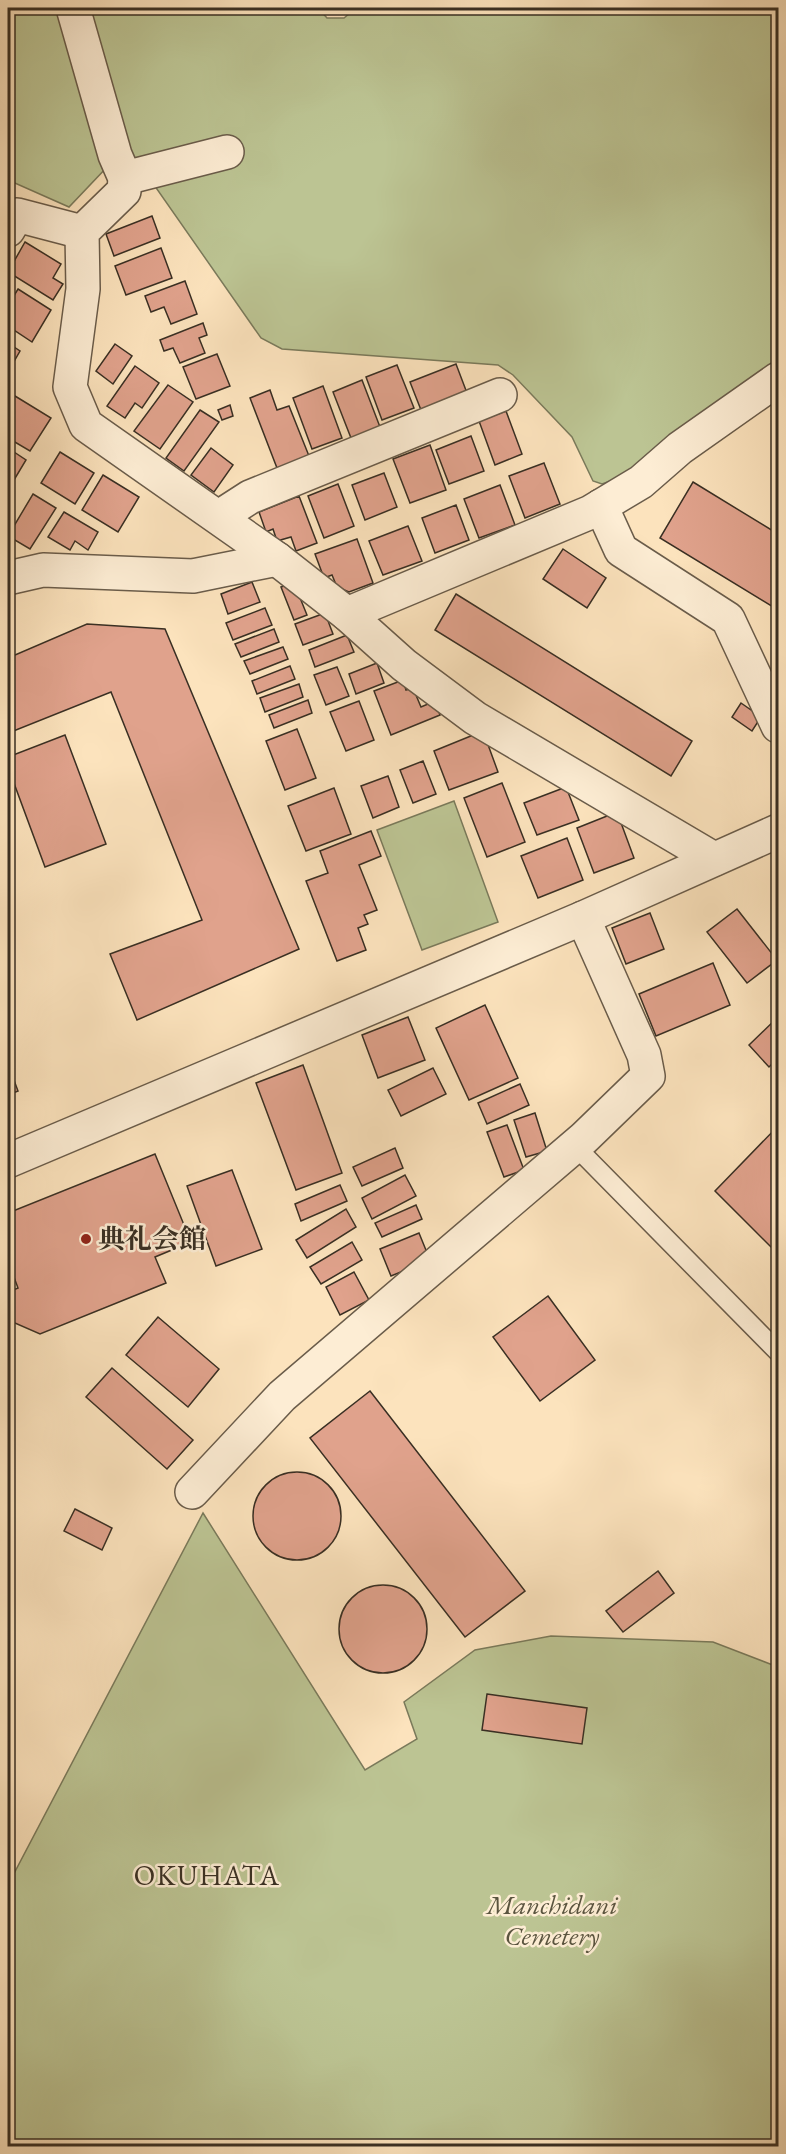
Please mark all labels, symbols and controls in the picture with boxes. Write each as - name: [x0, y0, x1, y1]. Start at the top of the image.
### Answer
- place label: 典礼会館: [98, 1221, 206, 1256]
- marker: 典礼会館: [79, 1232, 93, 1246]
- district label: OKUHATA: [134, 1857, 280, 1893]
- park label: Manchidani Cemetery: [484, 1887, 619, 1953]

